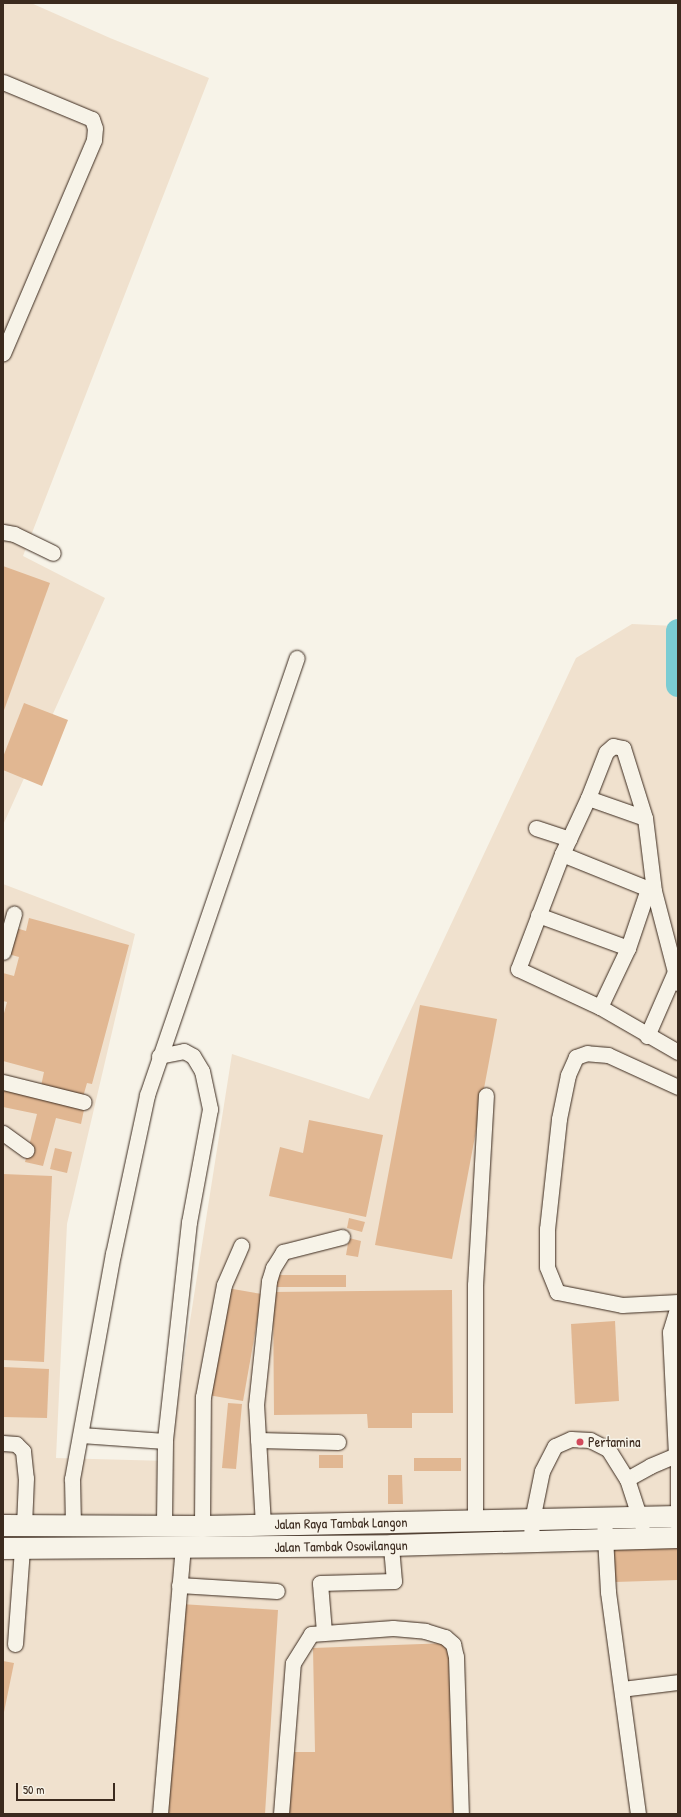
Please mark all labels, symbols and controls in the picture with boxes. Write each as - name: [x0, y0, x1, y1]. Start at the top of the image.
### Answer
- place label: Pertamina: [588, 1434, 640, 1450]
- marker: Pertamina: [575, 1437, 585, 1447]
- street label: Jalan Raya Tambak Langon: [274, 1513, 408, 1533]
- street label: Jalan Tambak Osowilangun: [274, 1536, 408, 1556]
- scale bar: [18, 1775, 117, 1801]
- text: 50 m: [23, 1781, 44, 1798]

